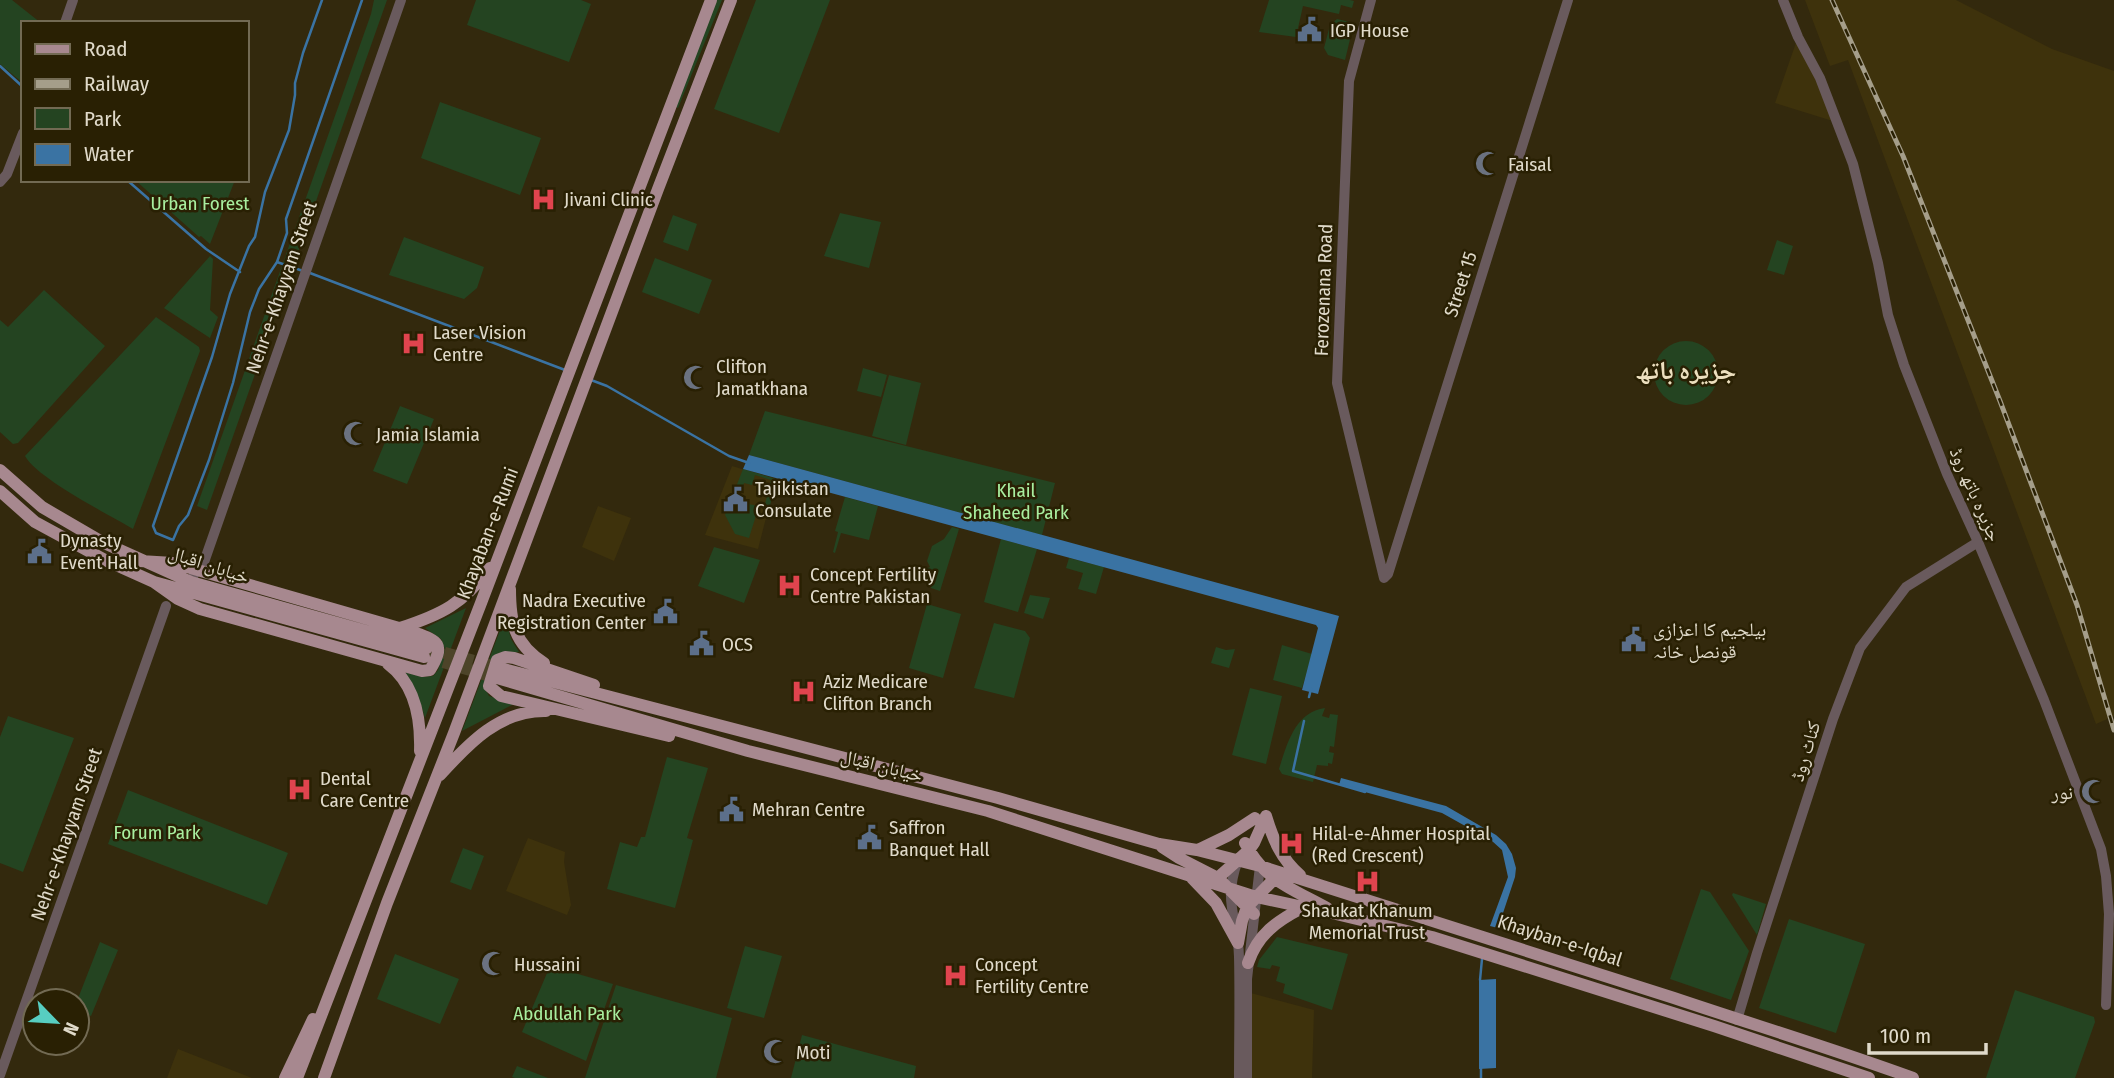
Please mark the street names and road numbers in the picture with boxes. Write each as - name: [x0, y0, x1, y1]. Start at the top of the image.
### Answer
- street label: Nehr-e-Khayyam Street: [241, 197, 322, 377]
- street label: Ferozenana Road: [1310, 224, 1337, 357]
- street label: Street 15: [1439, 249, 1482, 320]
- street label: جزیرہ باتھ روڈ: [1945, 444, 2007, 545]
- street label: Khayaban-e-Rumi: [452, 464, 523, 602]
- street label: خیابان اقبال: [166, 541, 252, 588]
- street label: کناٹ روڈ: [1785, 718, 1825, 784]
- street label: Nehr-e-Khayyam Street: [26, 744, 107, 924]
- street label: خیابان اقبال: [839, 744, 925, 787]
- street label: Khayban-e-Iqbal: [1495, 910, 1625, 971]

